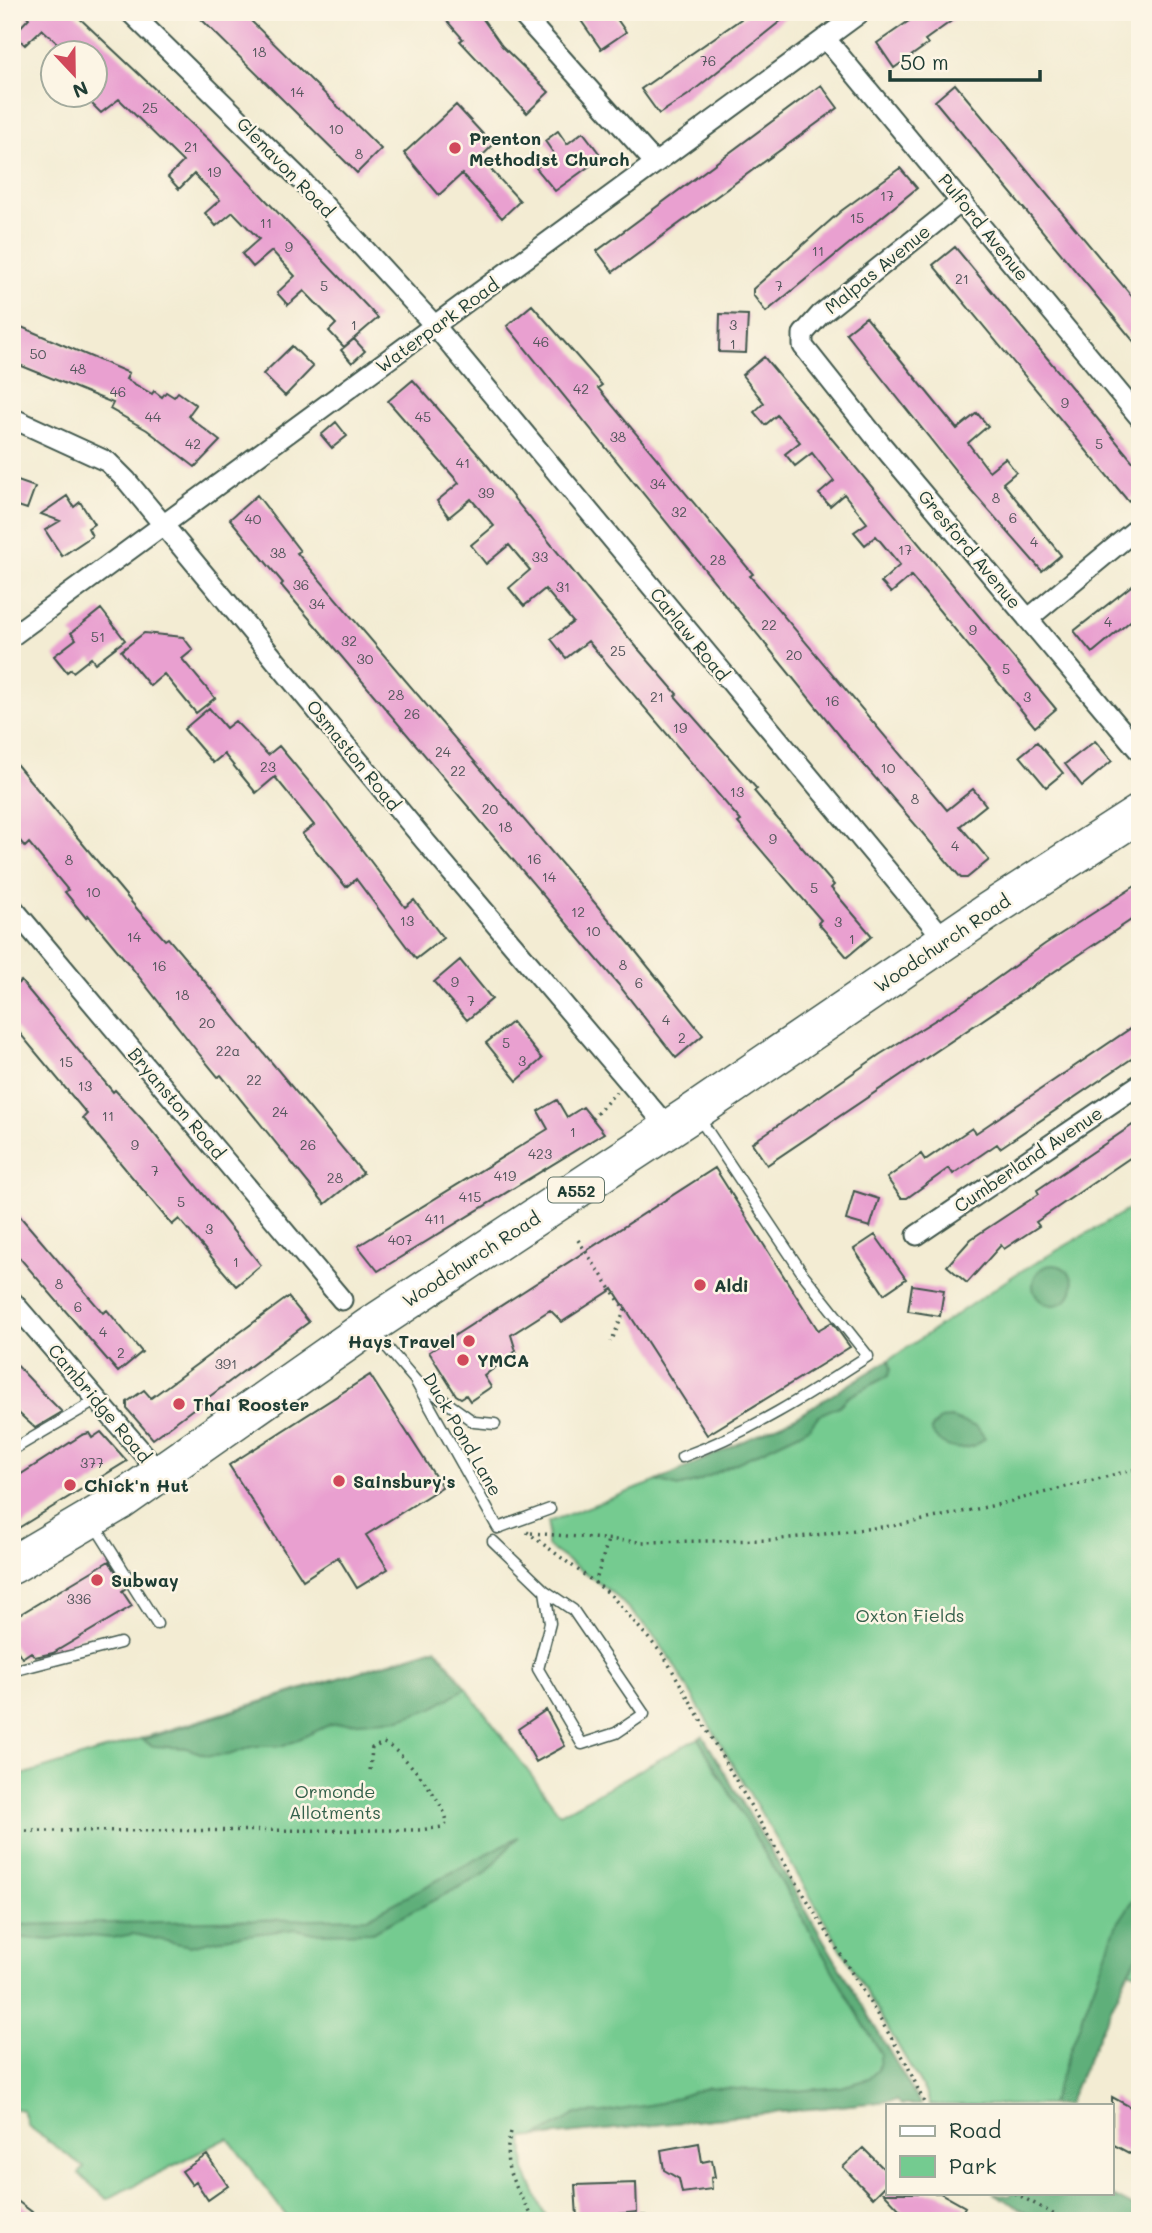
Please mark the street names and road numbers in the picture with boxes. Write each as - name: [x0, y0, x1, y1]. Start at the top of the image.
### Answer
- street label: Glenavon Road: [232, 112, 340, 222]
- street label: Pulford Avenue: [933, 168, 1035, 286]
- street label: Malpas Avenue: [819, 219, 935, 319]
- street label: Waterpark Road: [371, 272, 503, 378]
- street label: Gresford Avenue: [913, 484, 1027, 614]
- street label: Carlaw Road: [645, 582, 735, 686]
- street label: Osmaston Road: [302, 694, 406, 816]
- street label: Woodchurch Road: [869, 888, 1015, 998]
- street label: Bryanston Road: [123, 1042, 231, 1164]
- street label: Cumberland Avenue: [949, 1100, 1107, 1218]
- road number: A552: [548, 1178, 604, 1202]
- street label: Woodchurch Road: [398, 1205, 544, 1313]
- street label: Cambridge Road: [43, 1339, 157, 1467]
- street label: Duck Pond Lane: [418, 1368, 508, 1500]

